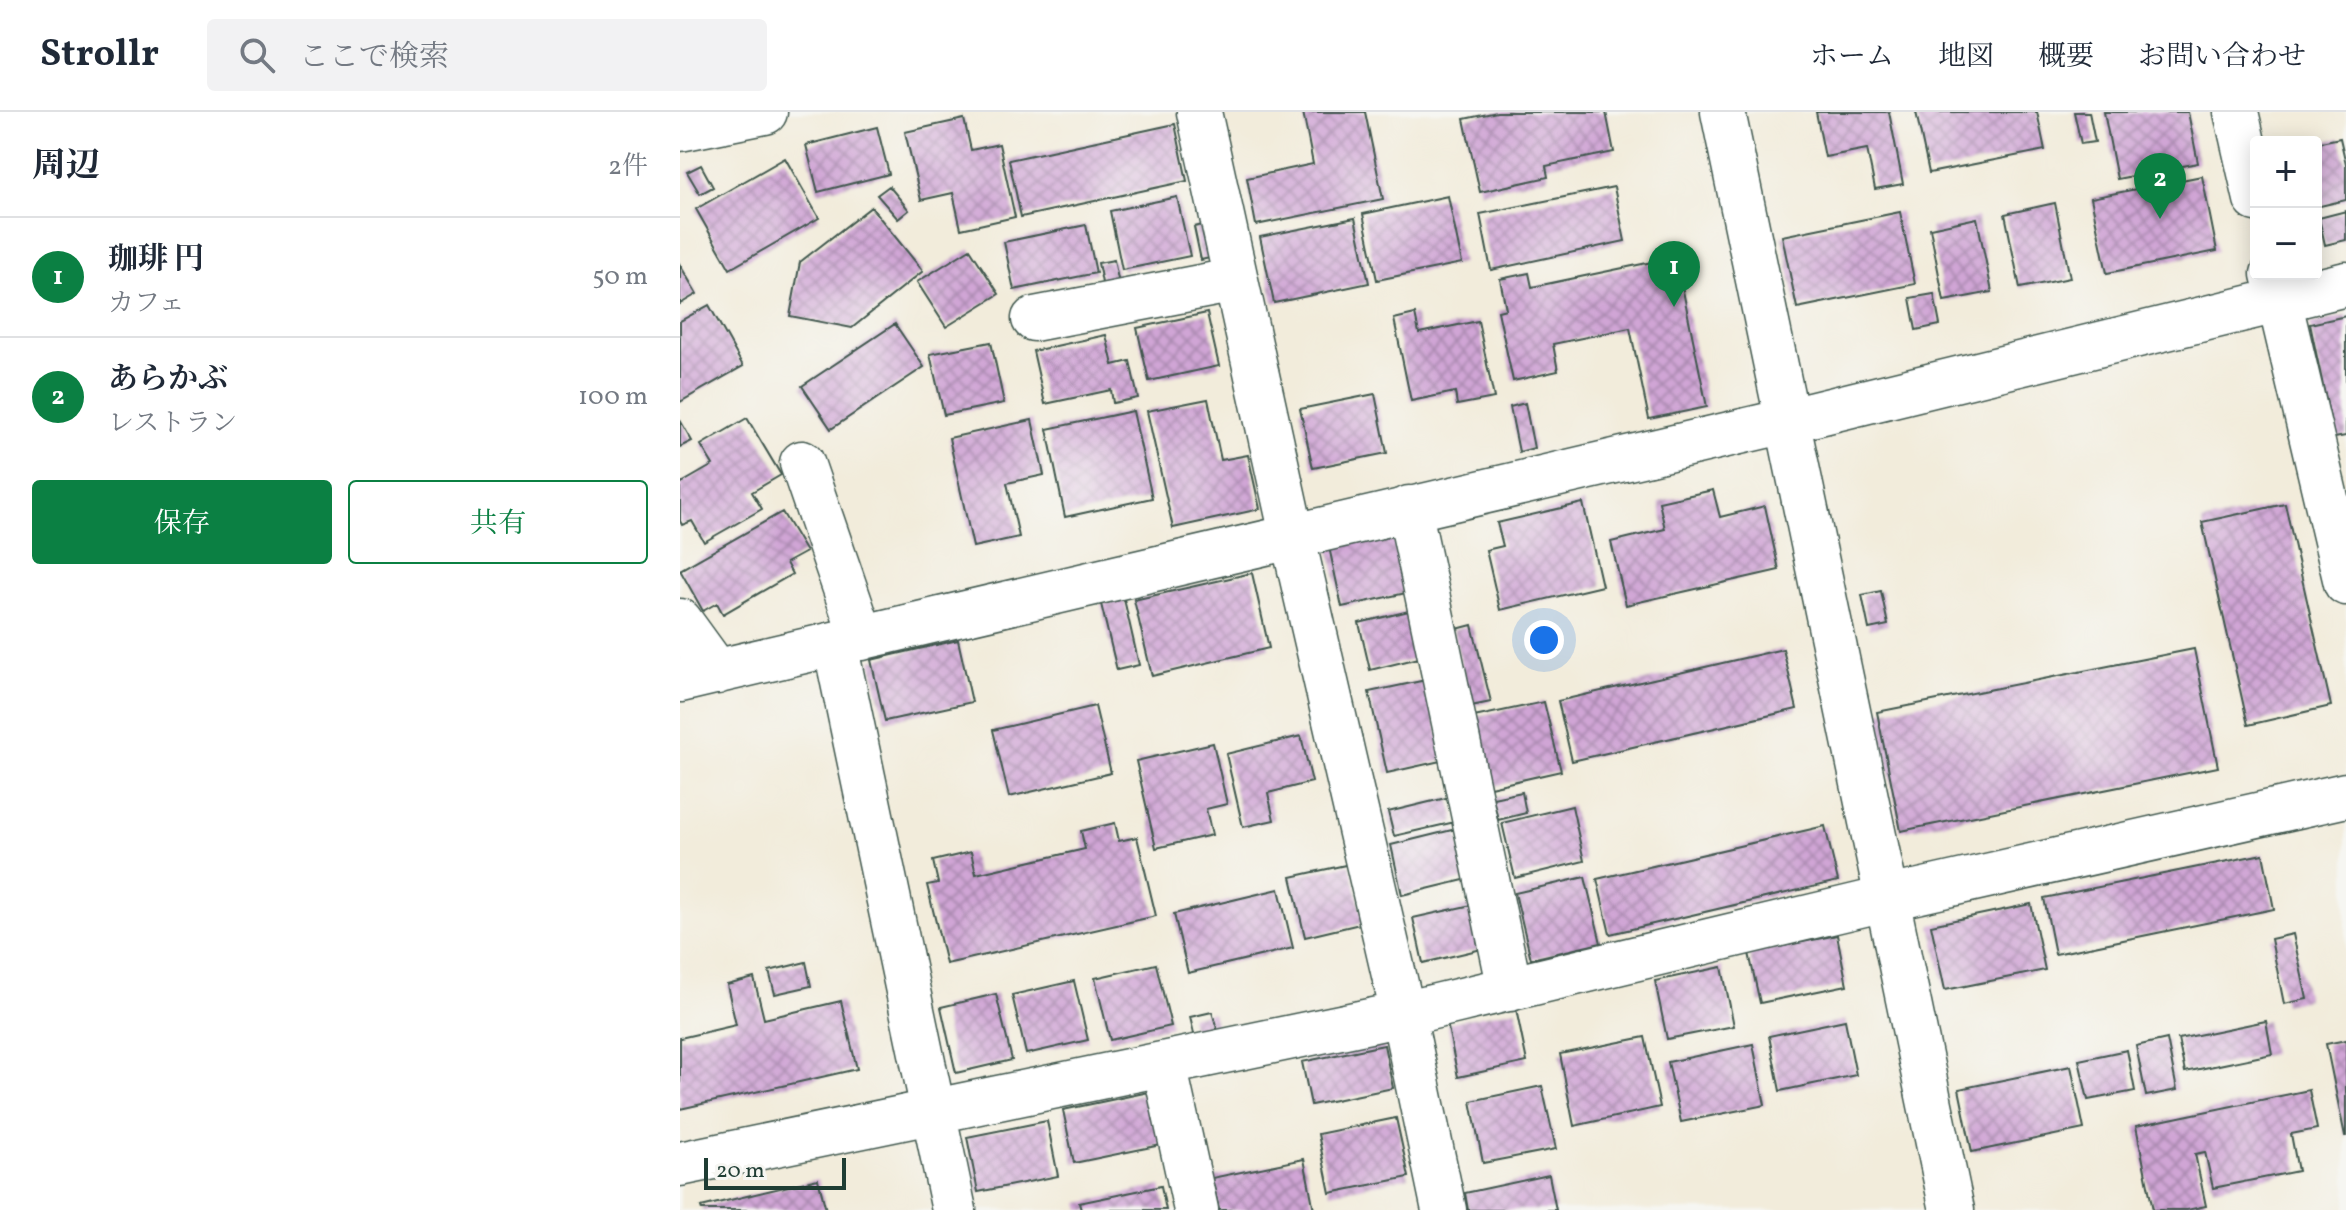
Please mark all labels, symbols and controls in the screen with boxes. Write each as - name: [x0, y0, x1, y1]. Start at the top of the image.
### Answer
- search box: [207, 19, 767, 91]
- text: Strollr: [40, 29, 159, 82]
- icon: search: [235, 33, 279, 77]
- text: ここで検索: [299, 37, 449, 79]
- text: ホーム: [1810, 38, 1894, 77]
- text: 地図: [1938, 38, 1994, 77]
- text: 概要: [2038, 38, 2094, 77]
- text: お問い合わせ: [2138, 38, 2306, 77]
- map controls: [2250, 136, 2322, 280]
- button: +: [2250, 136, 2322, 208]
- text: 周辺: [32, 144, 100, 191]
- text: 2件: [608, 149, 648, 185]
- pin: 2: [2134, 153, 2186, 219]
- button: −: [2250, 208, 2322, 280]
- text: 珈琲 円: [108, 239, 204, 281]
- pin: 1: [1648, 241, 1700, 307]
- text: 1: [53, 259, 63, 295]
- text: 50 m: [592, 259, 648, 295]
- text: カフェ: [108, 286, 185, 322]
- text: あらかぶ: [108, 359, 228, 401]
- text: 2: [51, 379, 65, 415]
- text: 100 m: [578, 379, 648, 415]
- text: レストラン: [108, 406, 237, 442]
- button: 保存: [32, 480, 332, 564]
- button: 共有: [348, 480, 648, 564]
- your location: [1524, 620, 1564, 660]
- scale bar: [704, 1154, 846, 1190]
- text: 20 m: [716, 1156, 765, 1187]

